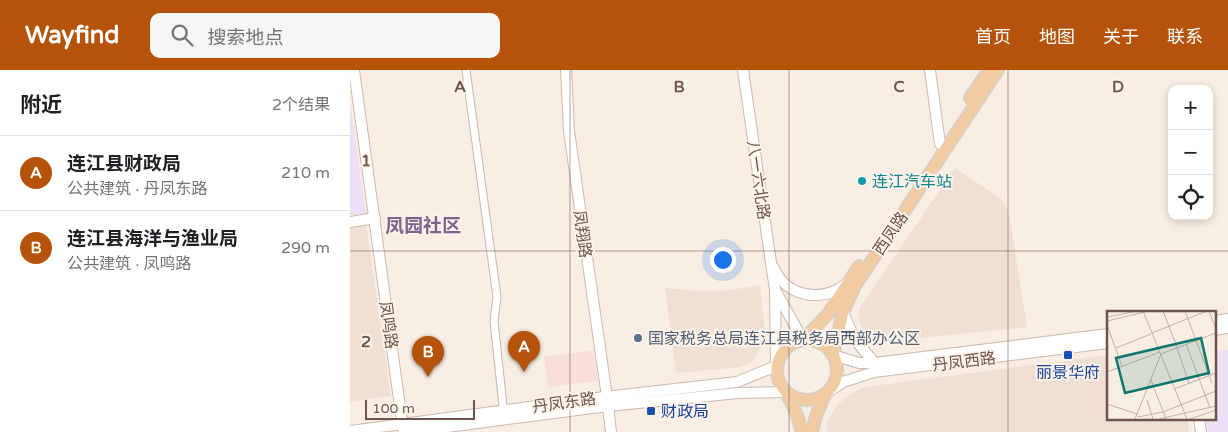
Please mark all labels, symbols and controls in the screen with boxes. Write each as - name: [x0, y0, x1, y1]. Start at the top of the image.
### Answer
- search box: [150, 13, 500, 58]
- text: Wayfind: [25, 21, 120, 50]
- icon: search: [168, 21, 196, 49]
- text: 首页: [975, 26, 1011, 48]
- text: 地图: [1039, 26, 1075, 48]
- text: 关于: [1103, 26, 1139, 48]
- text: 联系: [1167, 26, 1203, 48]
- text: 搜索地点: [208, 27, 284, 49]
- text: A: [454, 77, 466, 97]
- text: B: [673, 77, 685, 97]
- text: C: [893, 77, 905, 97]
- text: D: [1112, 77, 1124, 97]
- map controls: [1168, 85, 1213, 220]
- button: +: [1168, 85, 1213, 130]
- text: 附近: [20, 93, 62, 118]
- text: 2个结果: [272, 95, 330, 115]
- button: −: [1168, 130, 1213, 175]
- street label: 八一六北路: [743, 139, 773, 221]
- text: 1: [361, 151, 371, 171]
- text: 连江县财政局: [67, 153, 181, 175]
- text: A: [30, 163, 42, 183]
- text: 210 m: [281, 163, 330, 183]
- place label: 连江汽车站: [872, 172, 952, 192]
- marker: 连江汽车站: [856, 175, 868, 187]
- button: locate: [1168, 175, 1213, 220]
- text: 公共建筑 · 丹凤东路: [67, 179, 207, 199]
- street label: 西凤路: [869, 208, 913, 259]
- street label: 凤翔路: [569, 209, 595, 259]
- district label: 凤园社区: [385, 215, 461, 237]
- text: 连江县海洋与渔业局: [67, 228, 238, 250]
- text: B: [30, 238, 42, 258]
- text: 290 m: [281, 238, 330, 258]
- your location: [710, 247, 736, 273]
- text: 公共建筑 · 凤鸣路: [67, 254, 191, 274]
- street label: 凤鸣路: [375, 300, 401, 350]
- inset map: [1107, 311, 1216, 420]
- place label: 国家税务总局连江县税务局西部办公区: [648, 329, 920, 349]
- pin: A: [508, 331, 540, 372]
- text: 2: [361, 332, 371, 352]
- marker: 国家税务总局连江县税务局西部办公区: [632, 332, 644, 344]
- pin: B: [412, 336, 444, 377]
- street label: 丹凤西路: [931, 348, 997, 376]
- marker: 丽景华府: [1062, 349, 1074, 361]
- place label: 丽景华府: [1036, 363, 1100, 383]
- street label: 丹凤东路: [531, 389, 597, 417]
- scale bar: [365, 397, 475, 420]
- text: 100 m: [372, 400, 415, 417]
- place label: 财政局: [661, 402, 709, 422]
- marker: 财政局: [645, 405, 657, 417]

